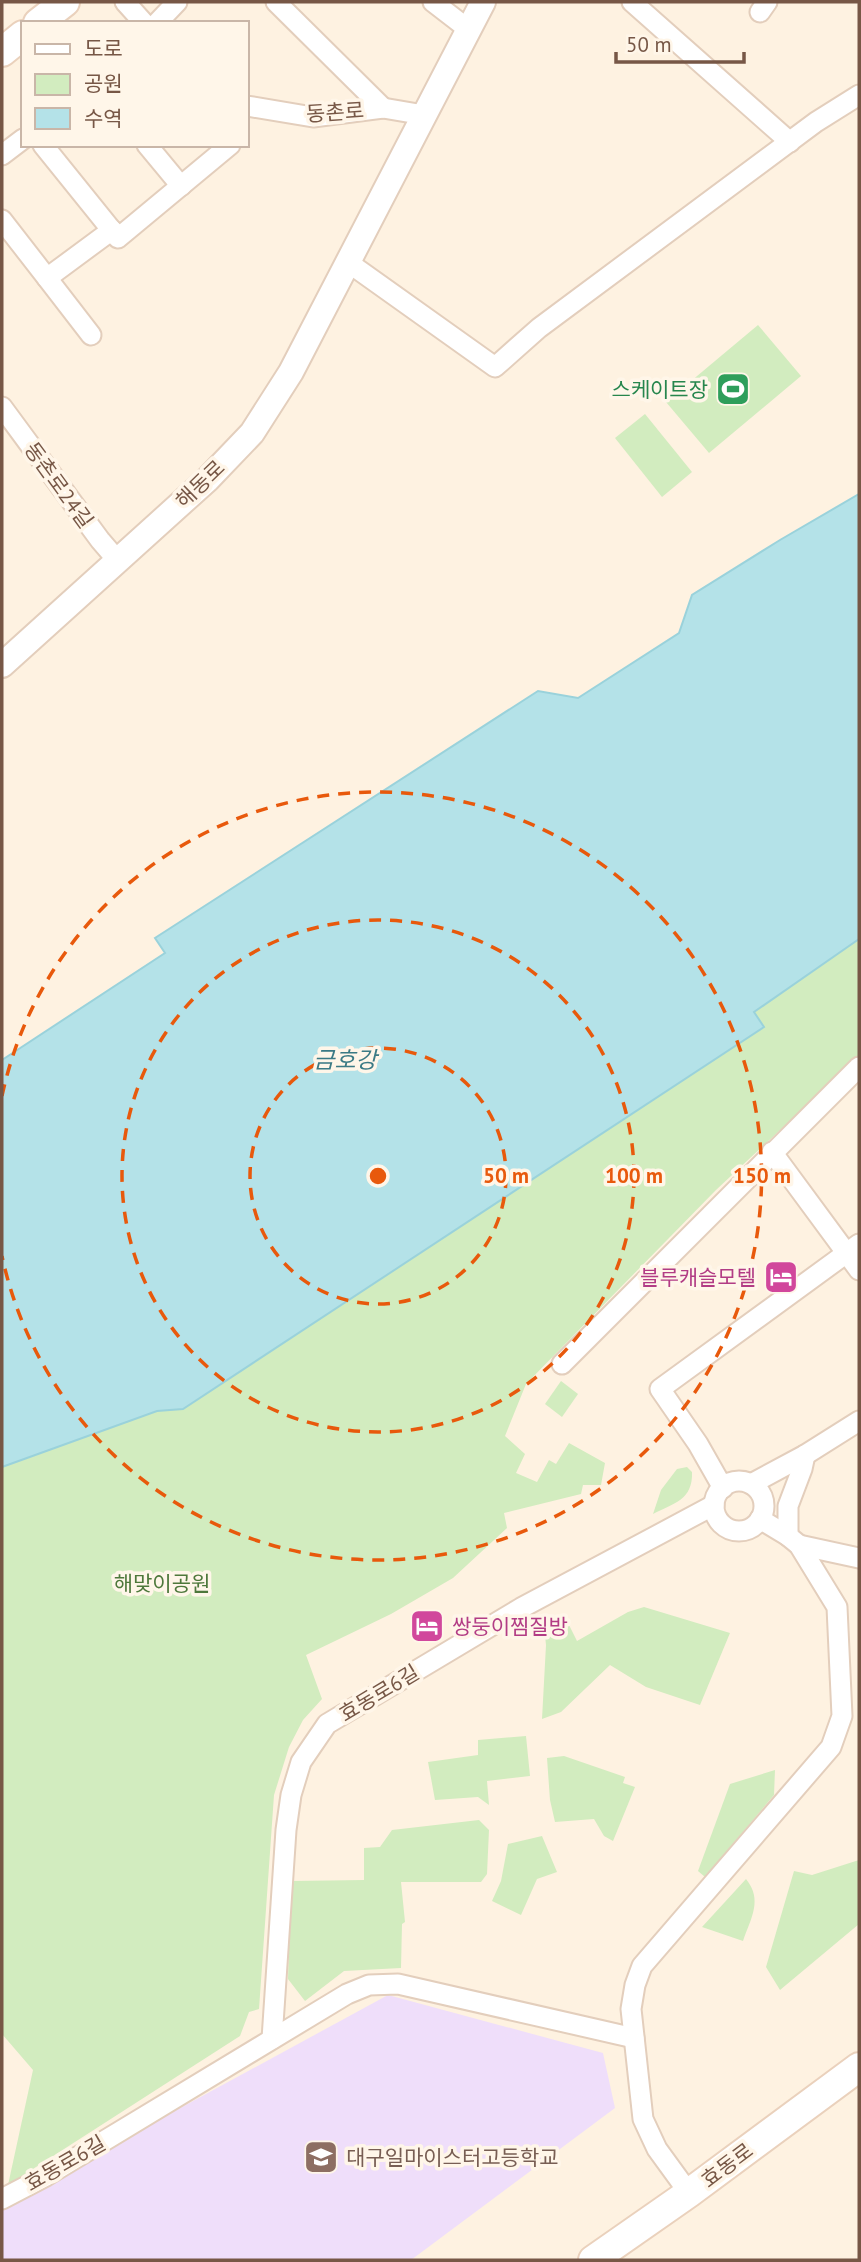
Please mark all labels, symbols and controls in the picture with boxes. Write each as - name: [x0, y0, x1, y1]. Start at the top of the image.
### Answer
- legend: [21, 21, 248, 147]
- scale bar: [616, 21, 744, 65]
- text: 50 m: [626, 31, 672, 58]
- text: 도로: [84, 35, 123, 62]
- text: 공원: [84, 70, 123, 97]
- street label: 동촌로: [305, 97, 365, 127]
- text: 수역: [84, 105, 123, 132]
- sports icon: 스케이트장: [714, 370, 752, 408]
- place label: 스케이트장: [611, 376, 708, 403]
- street label: 동촌로24길: [19, 437, 99, 533]
- street label: 해동로: [170, 454, 230, 514]
- water label: 금호강: [313, 1045, 380, 1074]
- text: 50 m: [483, 1162, 529, 1189]
- text: 100 m: [605, 1162, 663, 1189]
- text: 150 m: [733, 1162, 791, 1189]
- centre of rings: [366, 1164, 390, 1188]
- hotel icon: 블루캐슬모텔: [762, 1258, 800, 1296]
- place label: 블루캐슬모텔: [640, 1264, 756, 1291]
- park label: 해맞이공원: [114, 1570, 210, 1597]
- hotel icon: 쌍둥이찜질방: [408, 1607, 446, 1645]
- place label: 쌍둥이찜질방: [452, 1613, 568, 1640]
- street label: 효동로6길: [334, 1659, 424, 1727]
- street label: 효동로6길: [20, 2129, 110, 2197]
- street label: 효동로: [696, 2137, 758, 2193]
- school or university icon: 대구일마이스터고등학교: [302, 2138, 340, 2176]
- place label: 대구일마이스터고등학교: [346, 2144, 559, 2171]

